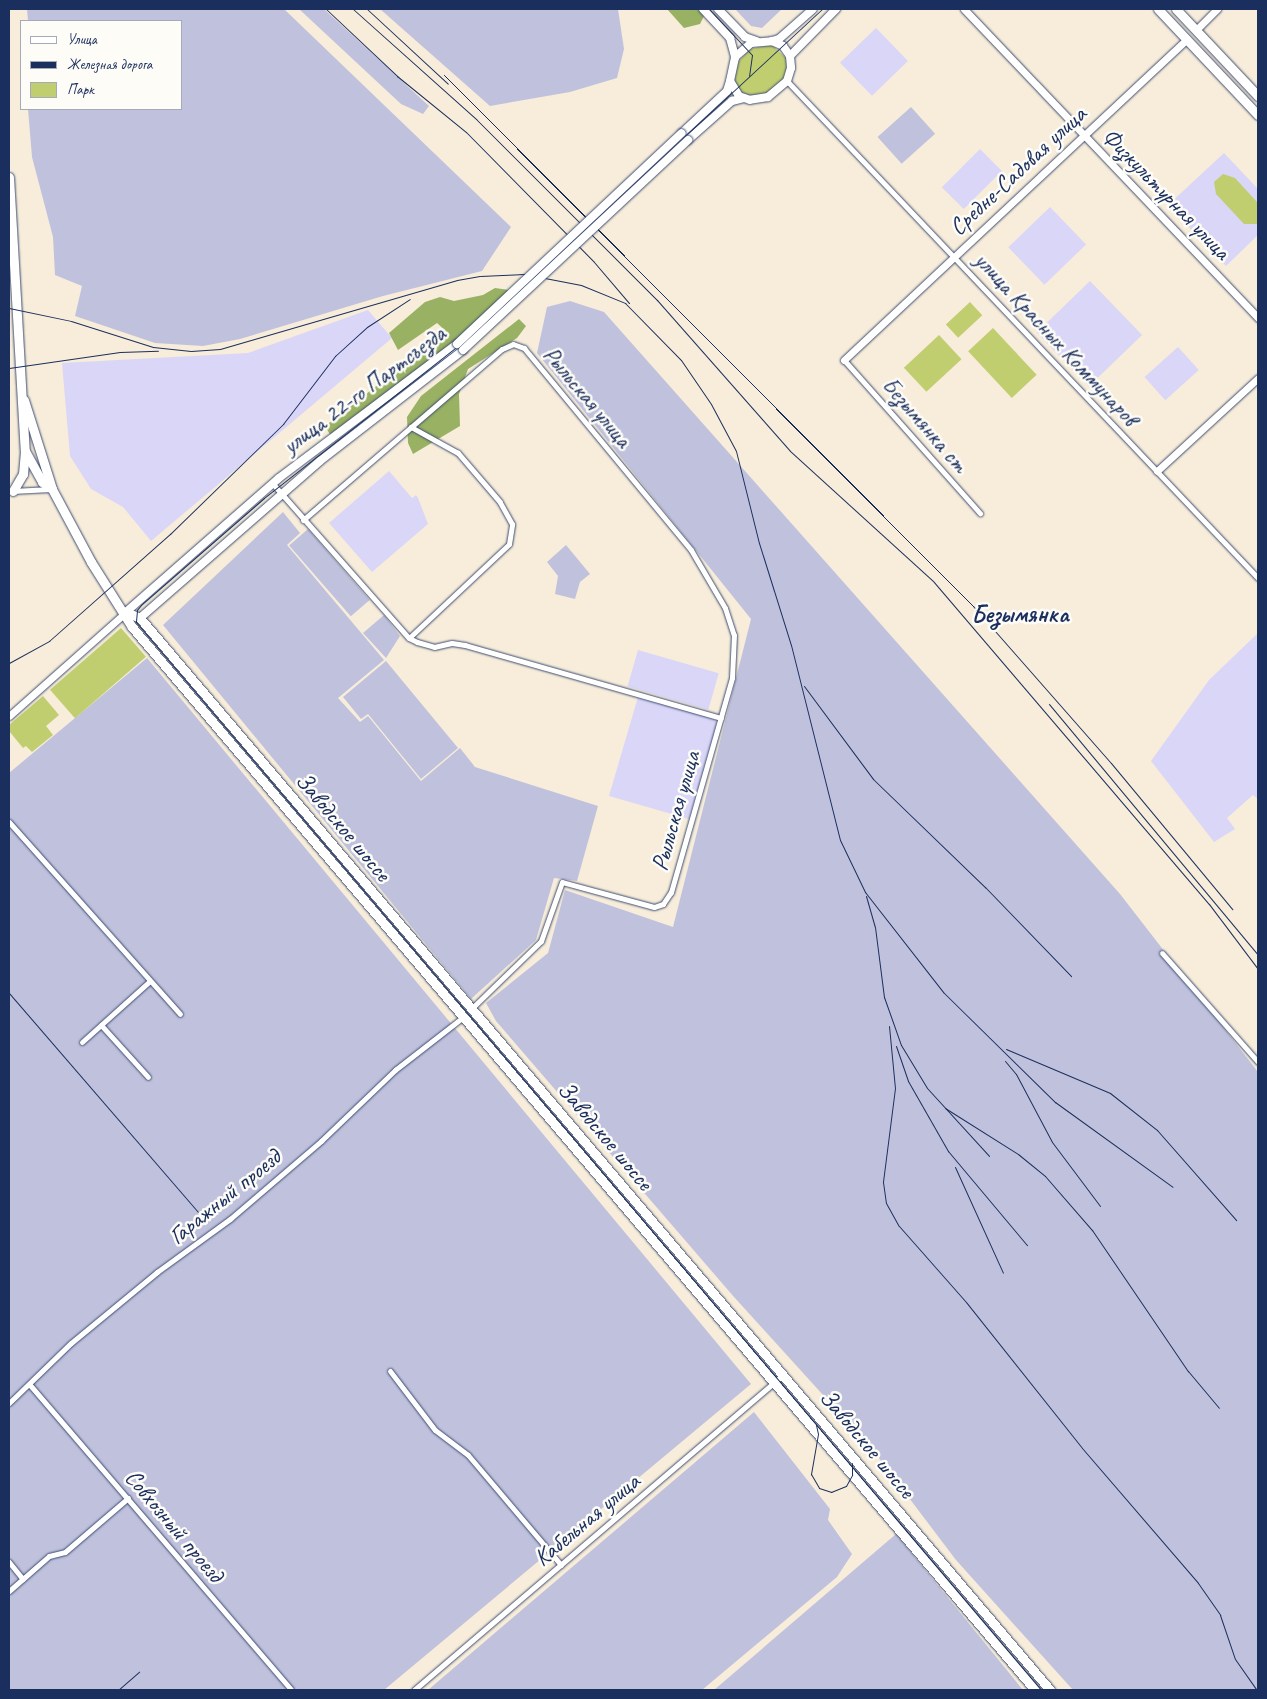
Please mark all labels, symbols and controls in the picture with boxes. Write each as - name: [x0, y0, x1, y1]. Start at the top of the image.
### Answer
- legend: [20, 20, 182, 110]
- text: Улица: [67, 30, 97, 49]
- text: Железная дорога: [67, 55, 152, 74]
- text: Парк: [67, 80, 94, 99]
- street label: Средне-Садовая улица: [943, 100, 1093, 242]
- street label: Физкультурная улица: [1095, 121, 1237, 267]
- street label: улица Красных Коммунаров: [968, 246, 1144, 432]
- street label: улица 22-го Партсъезда: [276, 319, 452, 461]
- street label: Рыльская улица: [536, 340, 638, 454]
- street label: Безымянка ст: [876, 371, 974, 479]
- district label: Безымянка: [971, 599, 1069, 629]
- street label: Рыльская улица: [645, 747, 707, 875]
- street label: Заводское шоссе: [289, 766, 397, 888]
- street label: Заводское шоссе: [551, 1075, 659, 1197]
- street label: Гаражный проезд: [163, 1143, 287, 1251]
- street label: Заводское шоссе: [813, 1383, 921, 1505]
- street label: Совхозный проезд: [118, 1464, 230, 1588]
- street label: Кабельная улица: [527, 1467, 647, 1573]

